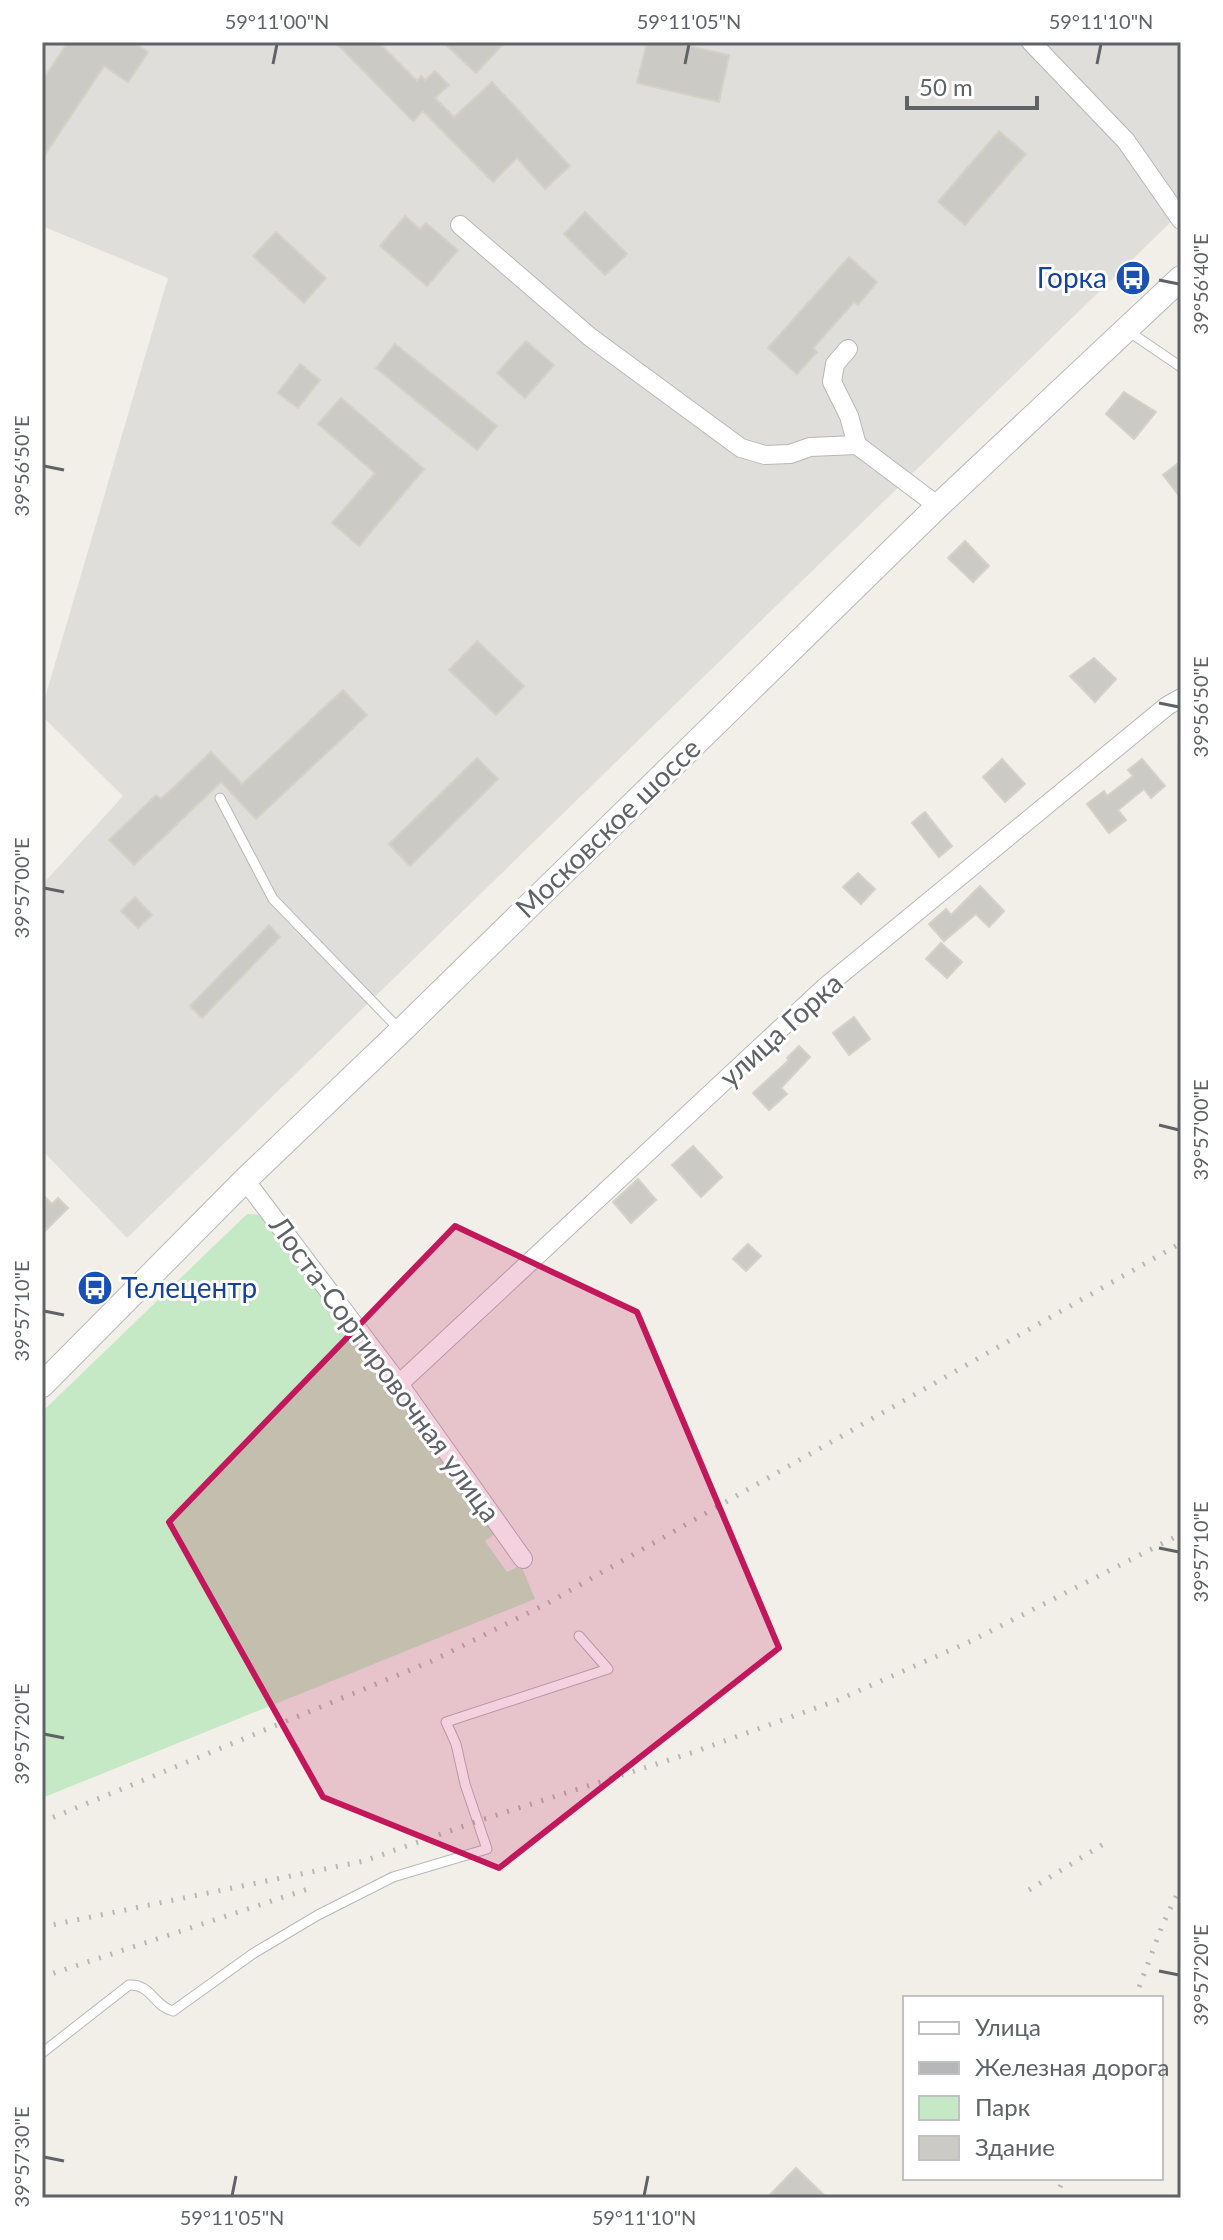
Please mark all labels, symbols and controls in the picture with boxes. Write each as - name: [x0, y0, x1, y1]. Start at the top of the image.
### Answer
- text: 59°11'00"N: [225, 9, 329, 33]
- text: 59°11'05"N: [637, 9, 741, 33]
- text: 59°11'10"N: [1049, 9, 1153, 33]
- scale bar: [907, 60, 1037, 110]
- text: 50 m: [919, 72, 973, 101]
- text: 39°56'40"E: [1188, 234, 1212, 334]
- bus stop icon: Горка: [1114, 259, 1152, 297]
- place label: Горка: [1037, 260, 1107, 294]
- text: 39°56'50"E: [9, 416, 33, 516]
- text: 39°56'50"E: [1188, 657, 1212, 757]
- street label: Московское шоссе: [508, 730, 707, 924]
- text: 39°57'00"E: [9, 838, 33, 938]
- street label: улица Горка: [712, 965, 849, 1093]
- text: 39°57'00"E: [1188, 1080, 1212, 1180]
- street label: Лоста-Сортировочная улица: [263, 1208, 508, 1528]
- text: 39°57'10"E: [9, 1261, 33, 1361]
- bus stop icon: Телецентр: [76, 1269, 114, 1307]
- place label: Телецентр: [121, 1270, 257, 1304]
- text: 39°57'10"E: [1188, 1502, 1212, 1602]
- text: 39°57'20"E: [9, 1684, 33, 1784]
- text: 39°57'20"E: [1188, 1925, 1212, 2025]
- legend: [903, 1996, 1163, 2180]
- text: Улица: [975, 2012, 1041, 2041]
- text: Железная дорога: [975, 2052, 1170, 2081]
- text: Парк: [975, 2092, 1031, 2121]
- text: 39°57'30"E: [9, 2107, 33, 2207]
- text: Здание: [975, 2132, 1055, 2161]
- text: 59°11'05"N: [180, 2205, 284, 2229]
- text: 59°11'10"N: [592, 2205, 696, 2229]

